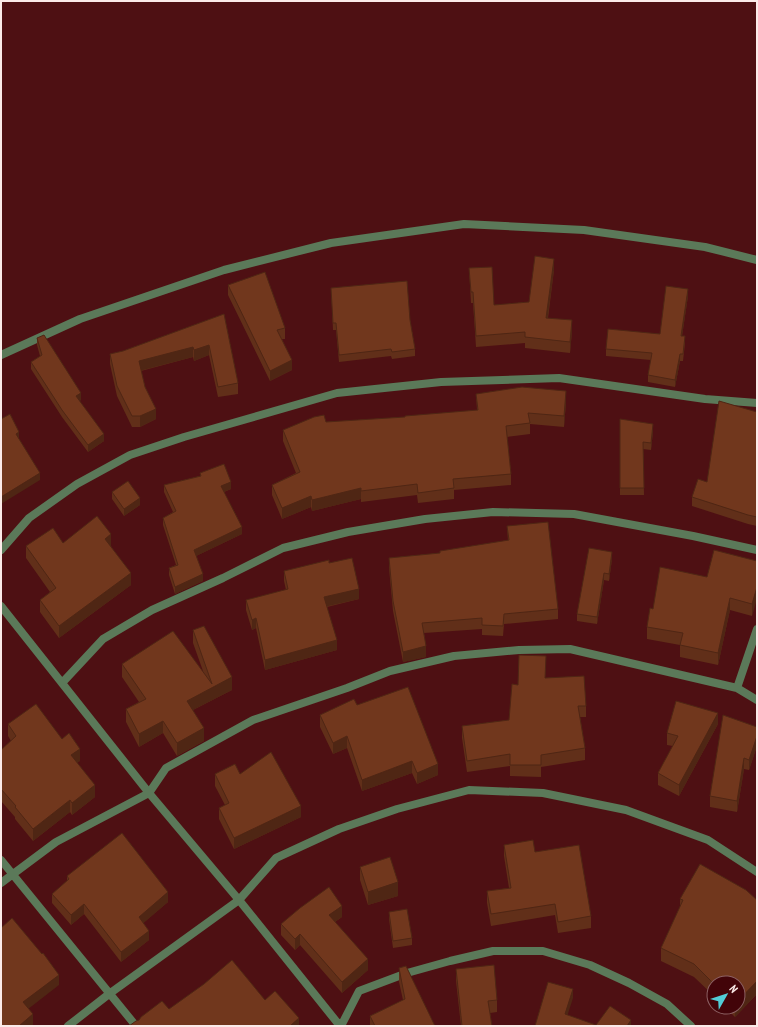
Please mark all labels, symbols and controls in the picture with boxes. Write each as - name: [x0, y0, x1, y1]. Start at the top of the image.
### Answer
- north arrow: [706, 975, 746, 1015]
- text: N: [726, 982, 741, 995]

